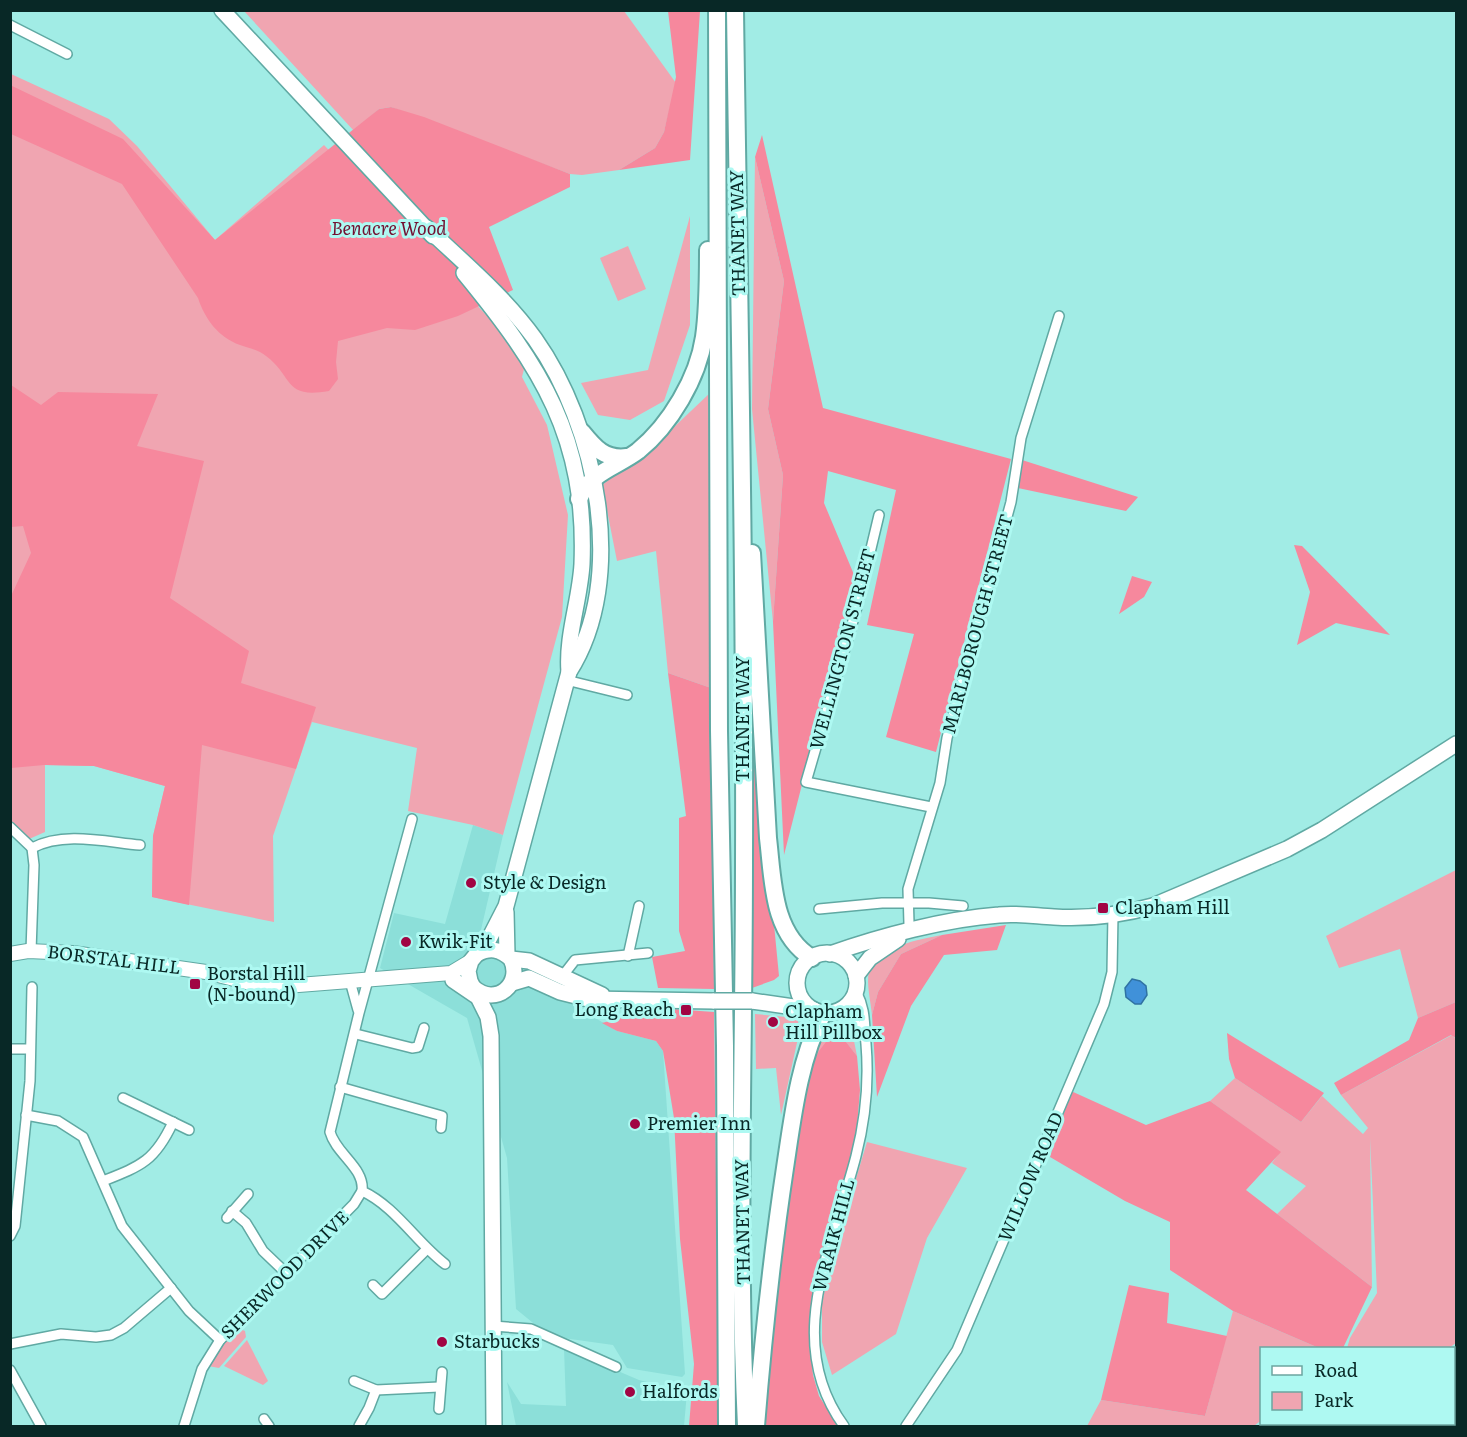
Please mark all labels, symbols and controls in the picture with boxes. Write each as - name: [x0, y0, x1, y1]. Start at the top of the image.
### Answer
- street label: THANET WAY: [722, 170, 751, 296]
- park label: Benacre Wood: [331, 214, 447, 241]
- street label: MARLBOROUGH STREET: [934, 511, 1019, 737]
- street label: WELLINGTON STREET: [802, 545, 881, 752]
- street label: THANET WAY: [728, 656, 755, 782]
- place label: Style & Design: [483, 868, 607, 895]
- marker: Style & Design: [464, 876, 478, 890]
- place label: Clapham Hill: [1115, 893, 1229, 920]
- marker: Clapham Hill: [1096, 901, 1110, 915]
- place label: Kwik-Fit: [418, 927, 493, 954]
- marker: Kwik-Fit: [399, 935, 413, 949]
- street label: BORSTAL HILL: [46, 937, 182, 980]
- place label: Borstal Hill (N-bound): [207, 959, 305, 1007]
- marker: Borstal Hill (N-bound): [188, 977, 202, 991]
- place label: Long Reach: [574, 995, 674, 1022]
- place label: Clapham Hill Pillbox: [785, 997, 883, 1045]
- marker: Long Reach: [679, 1003, 693, 1017]
- marker: Clapham Hill Pillbox: [766, 1015, 780, 1029]
- street label: WILLOW ROAD: [990, 1107, 1069, 1245]
- place label: Premier Inn: [647, 1109, 751, 1136]
- marker: Premier Inn: [628, 1117, 642, 1131]
- street label: THANET WAY: [727, 1159, 756, 1285]
- street label: WRAIK HILL: [805, 1175, 861, 1294]
- street label: SHERWOOD DRIVE: [214, 1204, 354, 1344]
- place label: Starbucks: [454, 1327, 540, 1354]
- marker: Starbucks: [435, 1335, 449, 1349]
- legend: [1260, 1347, 1455, 1425]
- text: Road: [1314, 1356, 1358, 1383]
- place label: Halfords: [642, 1377, 717, 1404]
- marker: Halfords: [623, 1385, 637, 1399]
- text: Park: [1314, 1386, 1355, 1413]

